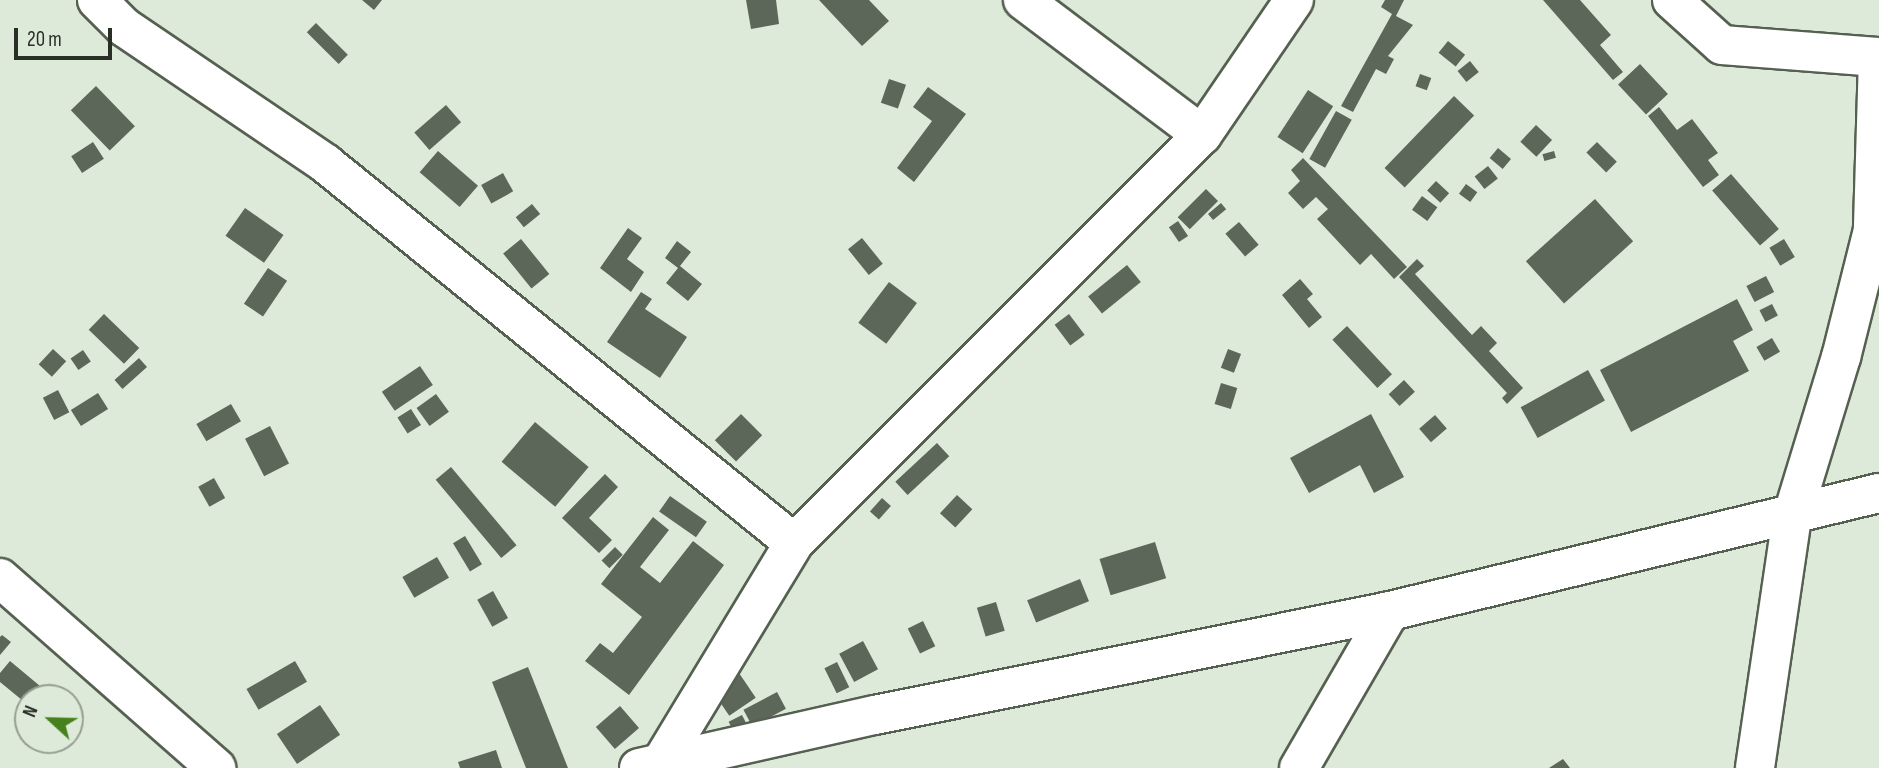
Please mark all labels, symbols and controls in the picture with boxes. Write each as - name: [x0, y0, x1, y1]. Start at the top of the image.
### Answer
- scale bar: [18, 14, 116, 58]
- text: 20 m: [27, 27, 62, 52]
- north arrow: [14, 684, 84, 754]
- text: N: [18, 703, 43, 721]

